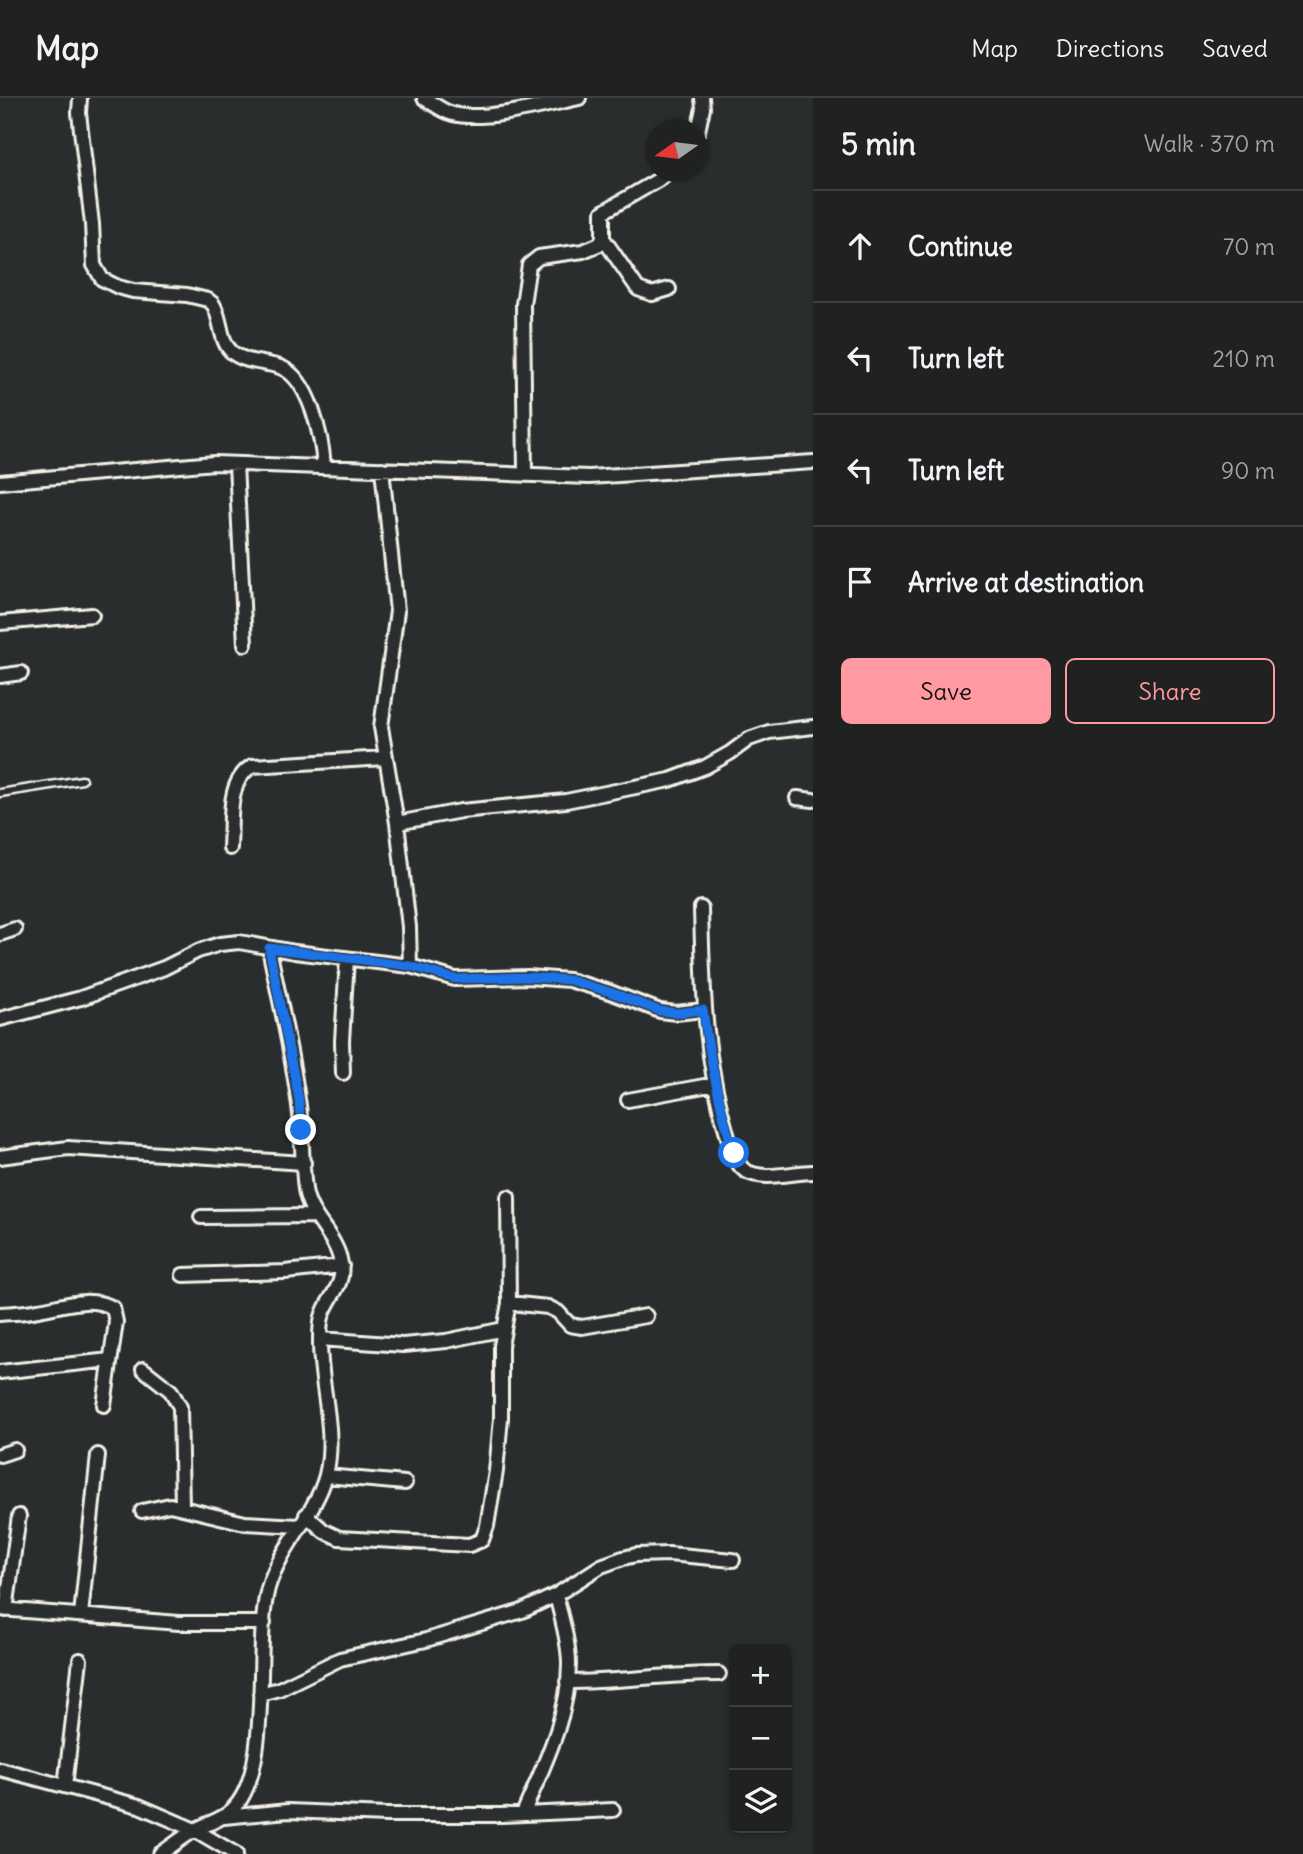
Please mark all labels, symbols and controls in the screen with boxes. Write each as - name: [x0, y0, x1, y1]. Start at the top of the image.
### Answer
- text: Map: [35, 27, 99, 69]
- text: Map: [971, 33, 1018, 63]
- text: Directions: [1056, 33, 1164, 63]
- text: Saved: [1202, 33, 1268, 63]
- north arrow: [645, 119, 708, 182]
- text: 5 min: [841, 125, 916, 163]
- text: Walk · 370 m: [1144, 129, 1275, 158]
- icon: ahead: [841, 227, 879, 265]
- text: Continue: [908, 230, 1013, 263]
- text: 70 m: [1223, 232, 1275, 261]
- icon: left: [841, 339, 879, 377]
- text: Turn left: [908, 342, 1004, 375]
- text: 210 m: [1212, 344, 1275, 373]
- icon: left: [841, 451, 879, 489]
- text: Turn left: [908, 454, 1004, 487]
- text: 90 m: [1221, 456, 1275, 485]
- icon: arrive: [841, 563, 879, 601]
- text: Arrive at destination: [908, 566, 1144, 599]
- button: Save: [841, 658, 1051, 724]
- button: Share: [1065, 658, 1275, 724]
- route end: [285, 1114, 316, 1145]
- route start: [718, 1137, 749, 1168]
- map controls: [729, 1644, 792, 1833]
- button: +: [729, 1644, 792, 1707]
- button: −: [729, 1707, 792, 1770]
- button: layers: [729, 1770, 792, 1833]

